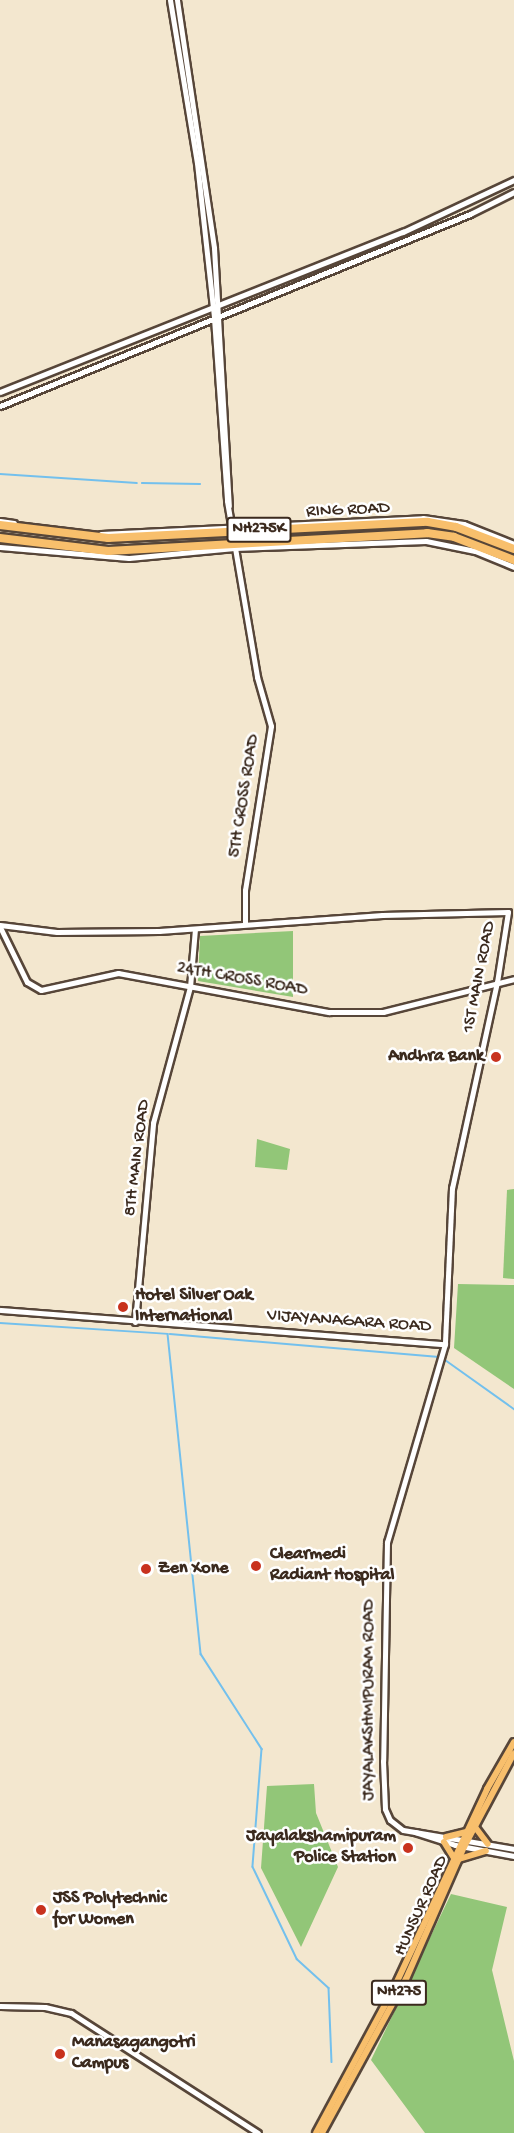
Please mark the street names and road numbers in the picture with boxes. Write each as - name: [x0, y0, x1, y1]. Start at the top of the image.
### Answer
- street label: RING ROAD: [306, 498, 390, 524]
- road number: NH275K: [226, 517, 292, 543]
- street label: 5TH CROSS ROAD: [225, 733, 265, 859]
- street label: 1ST MAIN ROAD: [459, 920, 501, 1034]
- street label: 24TH CROSS ROAD: [175, 958, 309, 1002]
- street label: 8TH MAIN ROAD: [120, 1098, 156, 1218]
- street label: VIJAYANAGARA ROAD: [266, 1305, 432, 1339]
- street label: JAYALAKSHMIPURAM ROAD: [359, 1599, 381, 1801]
- street label: HUNSUR ROAD: [390, 1853, 454, 1959]
- road number: NH275: [370, 1980, 428, 2006]

